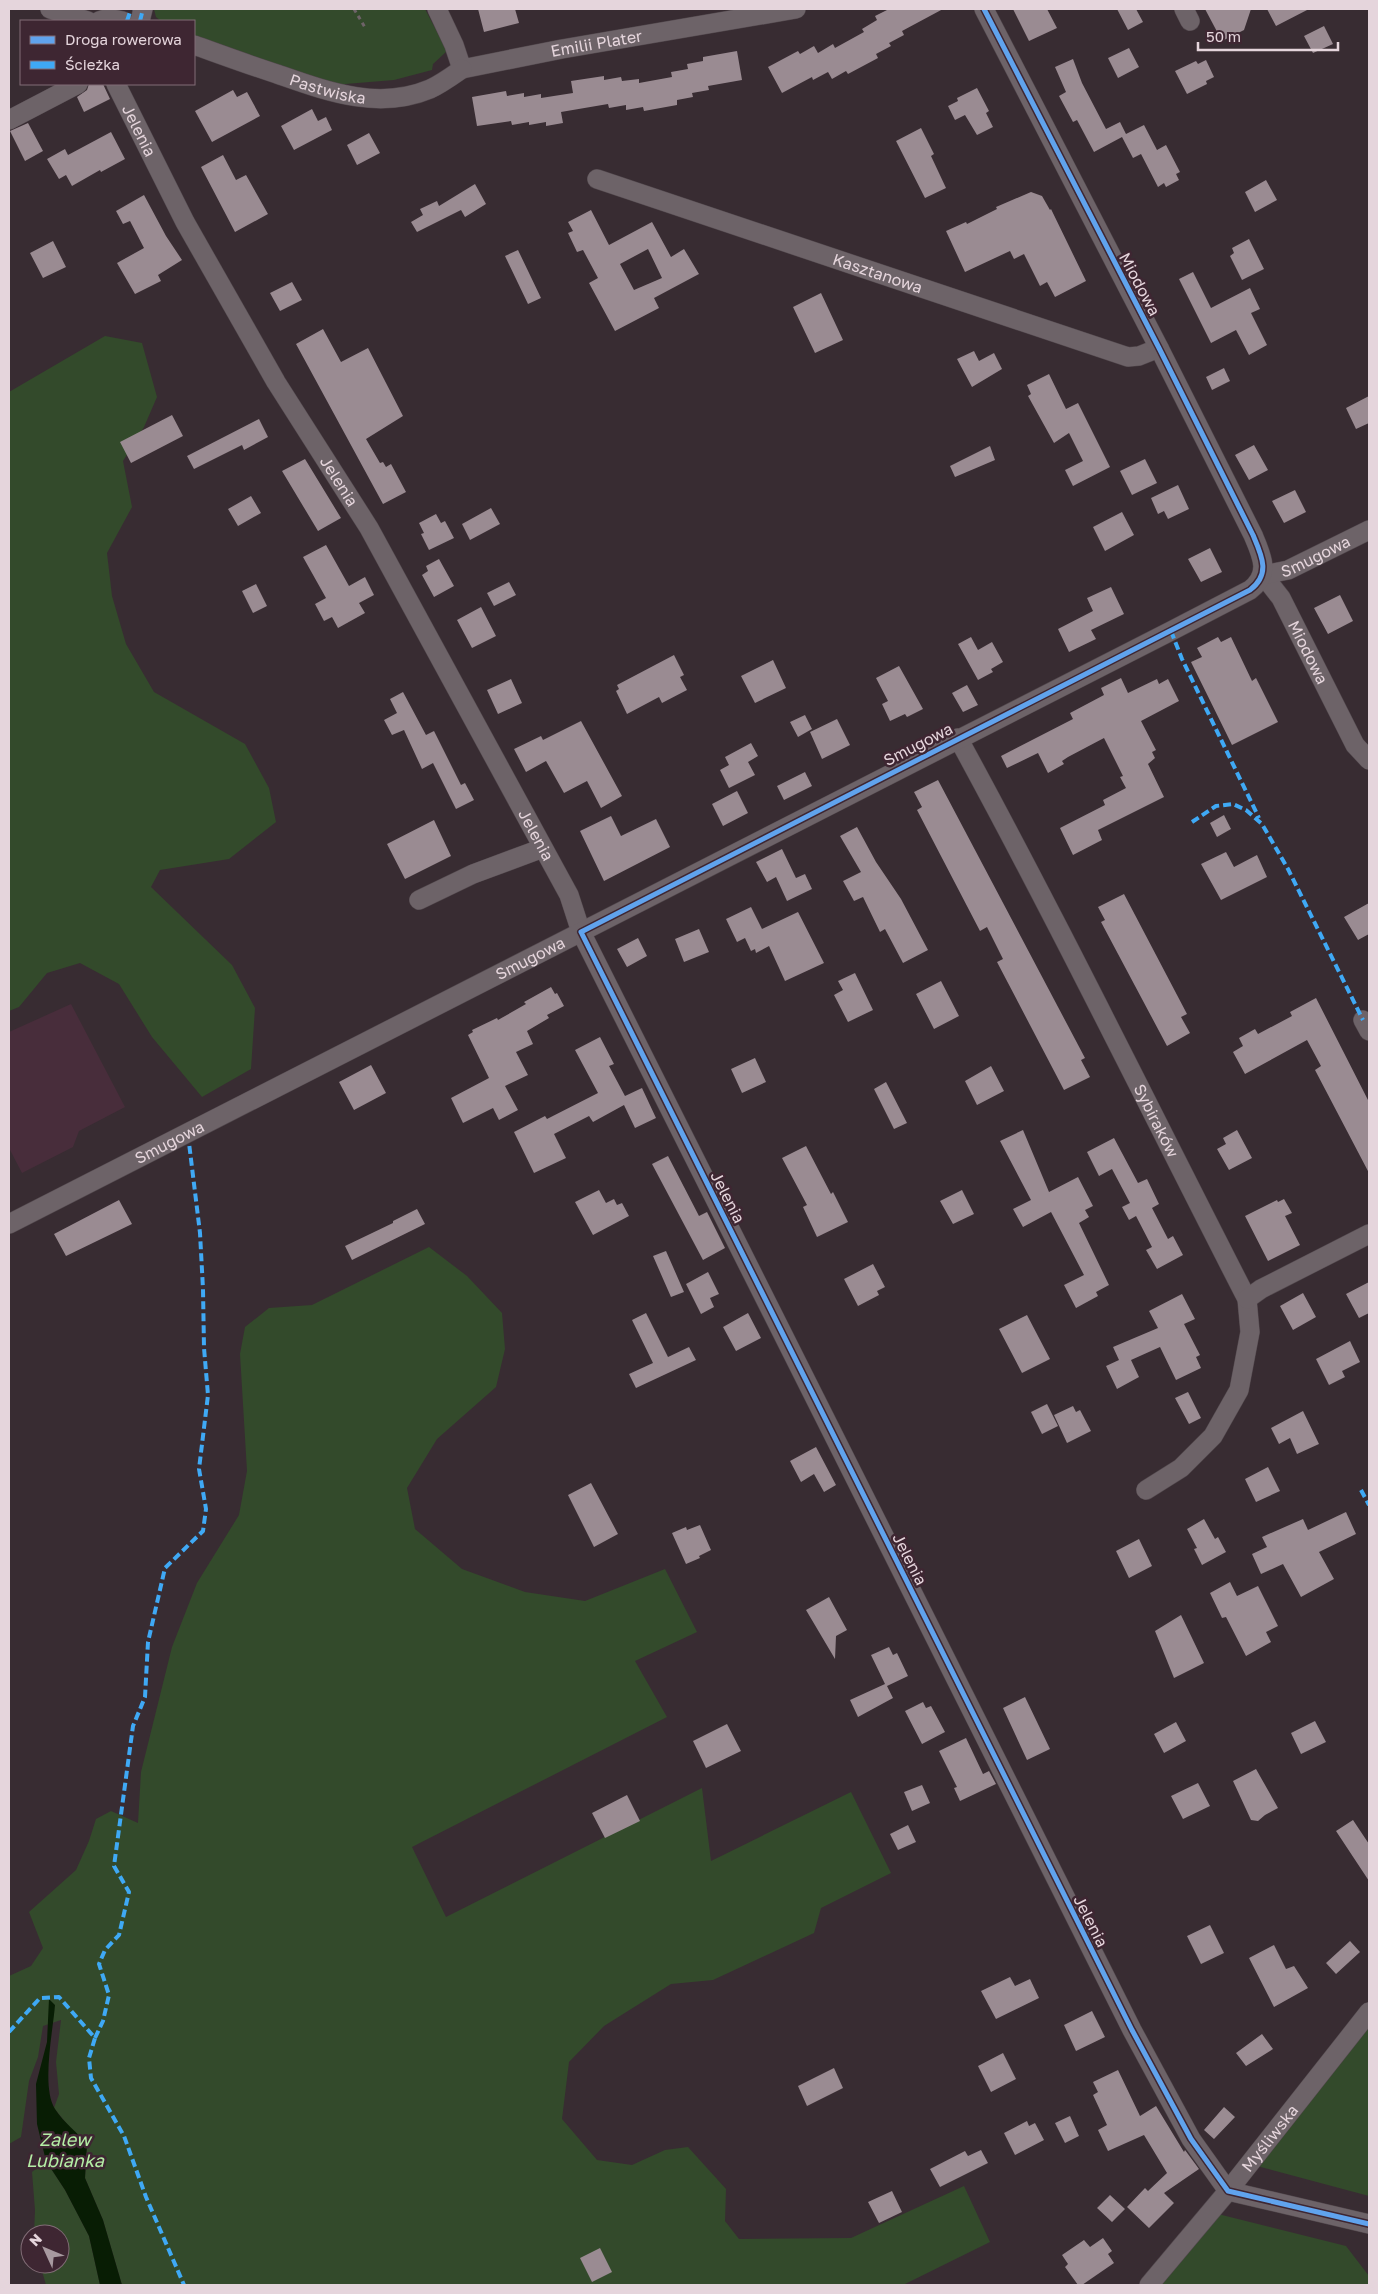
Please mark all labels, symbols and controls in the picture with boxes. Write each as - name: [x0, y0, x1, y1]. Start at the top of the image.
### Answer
- legend: [20, 20, 195, 85]
- scale bar: [1198, 20, 1338, 52]
- street label: Emilii Plater: [549, 25, 644, 61]
- text: 50 m: [1206, 27, 1241, 45]
- text: Droga rowerowa: [65, 30, 182, 48]
- text: Ścieżka: [65, 55, 120, 73]
- street label: Pastwiska: [287, 69, 367, 108]
- street label: Jelenia: [118, 101, 161, 160]
- street label: Kasztanowa: [830, 249, 925, 297]
- street label: Miodowa: [1115, 249, 1165, 319]
- street label: Jelenia: [316, 452, 363, 510]
- street label: Smugowa: [1279, 531, 1353, 581]
- street label: Miodowa: [1284, 617, 1333, 687]
- street label: Smugowa: [880, 718, 956, 770]
- street label: Jelenia: [514, 806, 558, 864]
- street label: Smugowa: [492, 932, 568, 984]
- street label: Sybiraków: [1130, 1081, 1183, 1161]
- street label: Smugowa: [131, 1116, 207, 1168]
- street label: Jelenia: [706, 1168, 750, 1226]
- street label: Jelenia: [888, 1530, 932, 1588]
- street label: Jelenia: [1069, 1892, 1113, 1950]
- street label: Myśliwska: [1237, 2101, 1302, 2176]
- water label: Zalew Lubianka: [26, 2128, 105, 2171]
- north arrow: [20, 2224, 70, 2274]
- text: N: [25, 2230, 45, 2249]

